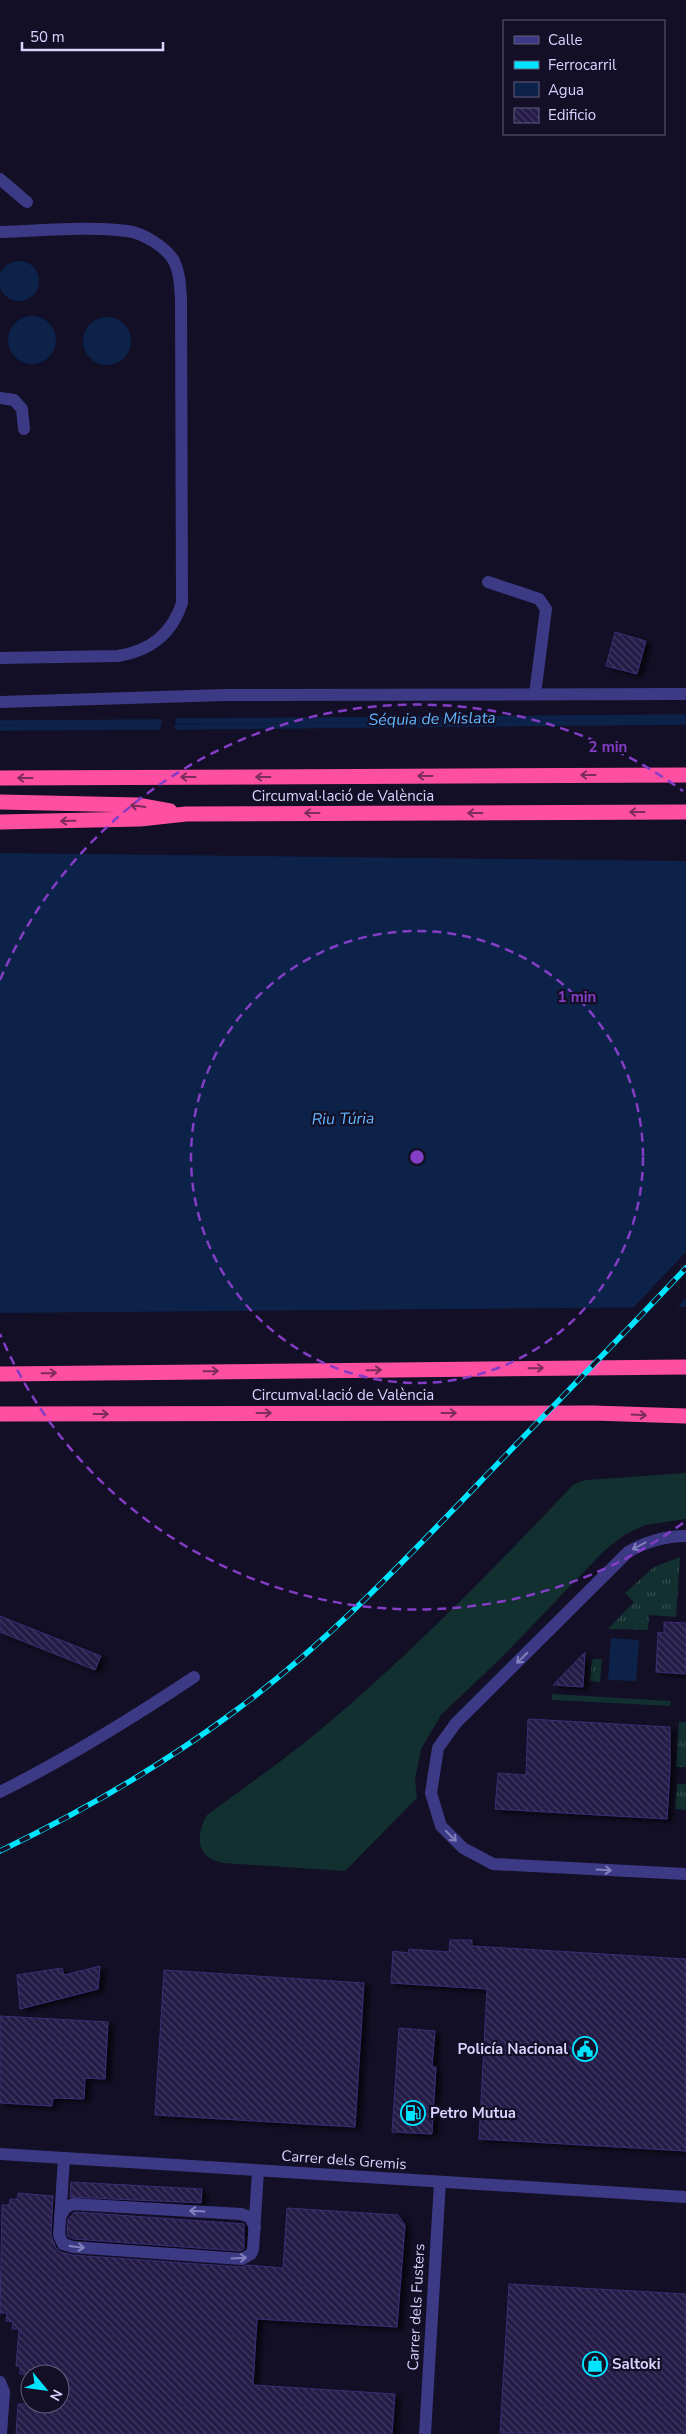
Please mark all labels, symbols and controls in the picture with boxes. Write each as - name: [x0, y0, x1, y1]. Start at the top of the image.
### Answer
- scale bar: [22, 20, 164, 52]
- legend: [503, 20, 666, 135]
- text: 50 m: [30, 27, 65, 47]
- text: Calle: [548, 30, 583, 50]
- text: Ferrocarril: [548, 55, 617, 75]
- text: Agua: [548, 80, 584, 100]
- text: Edificio: [548, 105, 596, 125]
- water label: Séquia de Mislata: [368, 707, 496, 731]
- text: 2 min: [589, 737, 627, 757]
- one-way arrow: [580, 770, 596, 780]
- one-way arrow: [418, 771, 434, 781]
- one-way arrow: [180, 772, 196, 782]
- one-way arrow: [255, 772, 271, 781]
- one-way arrow: [18, 773, 34, 783]
- street label: Circumval·lació de València: [252, 786, 434, 806]
- one-way arrow: [131, 801, 147, 811]
- one-way arrow: [630, 807, 646, 817]
- one-way arrow: [305, 808, 321, 818]
- one-way arrow: [467, 808, 484, 818]
- one-way arrow: [60, 816, 76, 826]
- text: 1 min: [558, 987, 596, 1007]
- water label: Riu Túria: [311, 1107, 375, 1131]
- centre of rings: [408, 1148, 426, 1166]
- one-way arrow: [528, 1363, 544, 1373]
- one-way arrow: [365, 1365, 381, 1375]
- one-way arrow: [203, 1367, 219, 1376]
- one-way arrow: [40, 1368, 56, 1378]
- street label: Circumval·lació de València: [252, 1385, 434, 1405]
- one-way arrow: [255, 1408, 271, 1418]
- one-way arrow: [440, 1408, 457, 1418]
- one-way arrow: [92, 1409, 109, 1419]
- one-way arrow: [631, 1411, 647, 1420]
- one-way arrow: [632, 1541, 647, 1551]
- one-way arrow: [516, 1651, 528, 1664]
- one-way arrow: [445, 1830, 457, 1842]
- one-way arrow: [596, 1865, 612, 1874]
- public building icon: Policía Nacional: [572, 2036, 598, 2062]
- place label: Policía Nacional: [457, 2039, 568, 2059]
- fuel station icon: Petro Mutua: [400, 2100, 426, 2126]
- place label: Petro Mutua: [430, 2103, 516, 2123]
- street label: Carrer dels Gremis: [281, 2146, 407, 2174]
- one-way arrow: [189, 2207, 205, 2216]
- one-way arrow: [68, 2242, 84, 2252]
- street label: Carrer dels Fusters: [403, 2243, 429, 2371]
- one-way arrow: [230, 2253, 246, 2262]
- shop icon: Saltoki: [582, 2351, 608, 2377]
- place label: Saltoki: [612, 2354, 660, 2374]
- north arrow: [20, 2364, 70, 2414]
- text: N: [45, 2386, 67, 2404]

